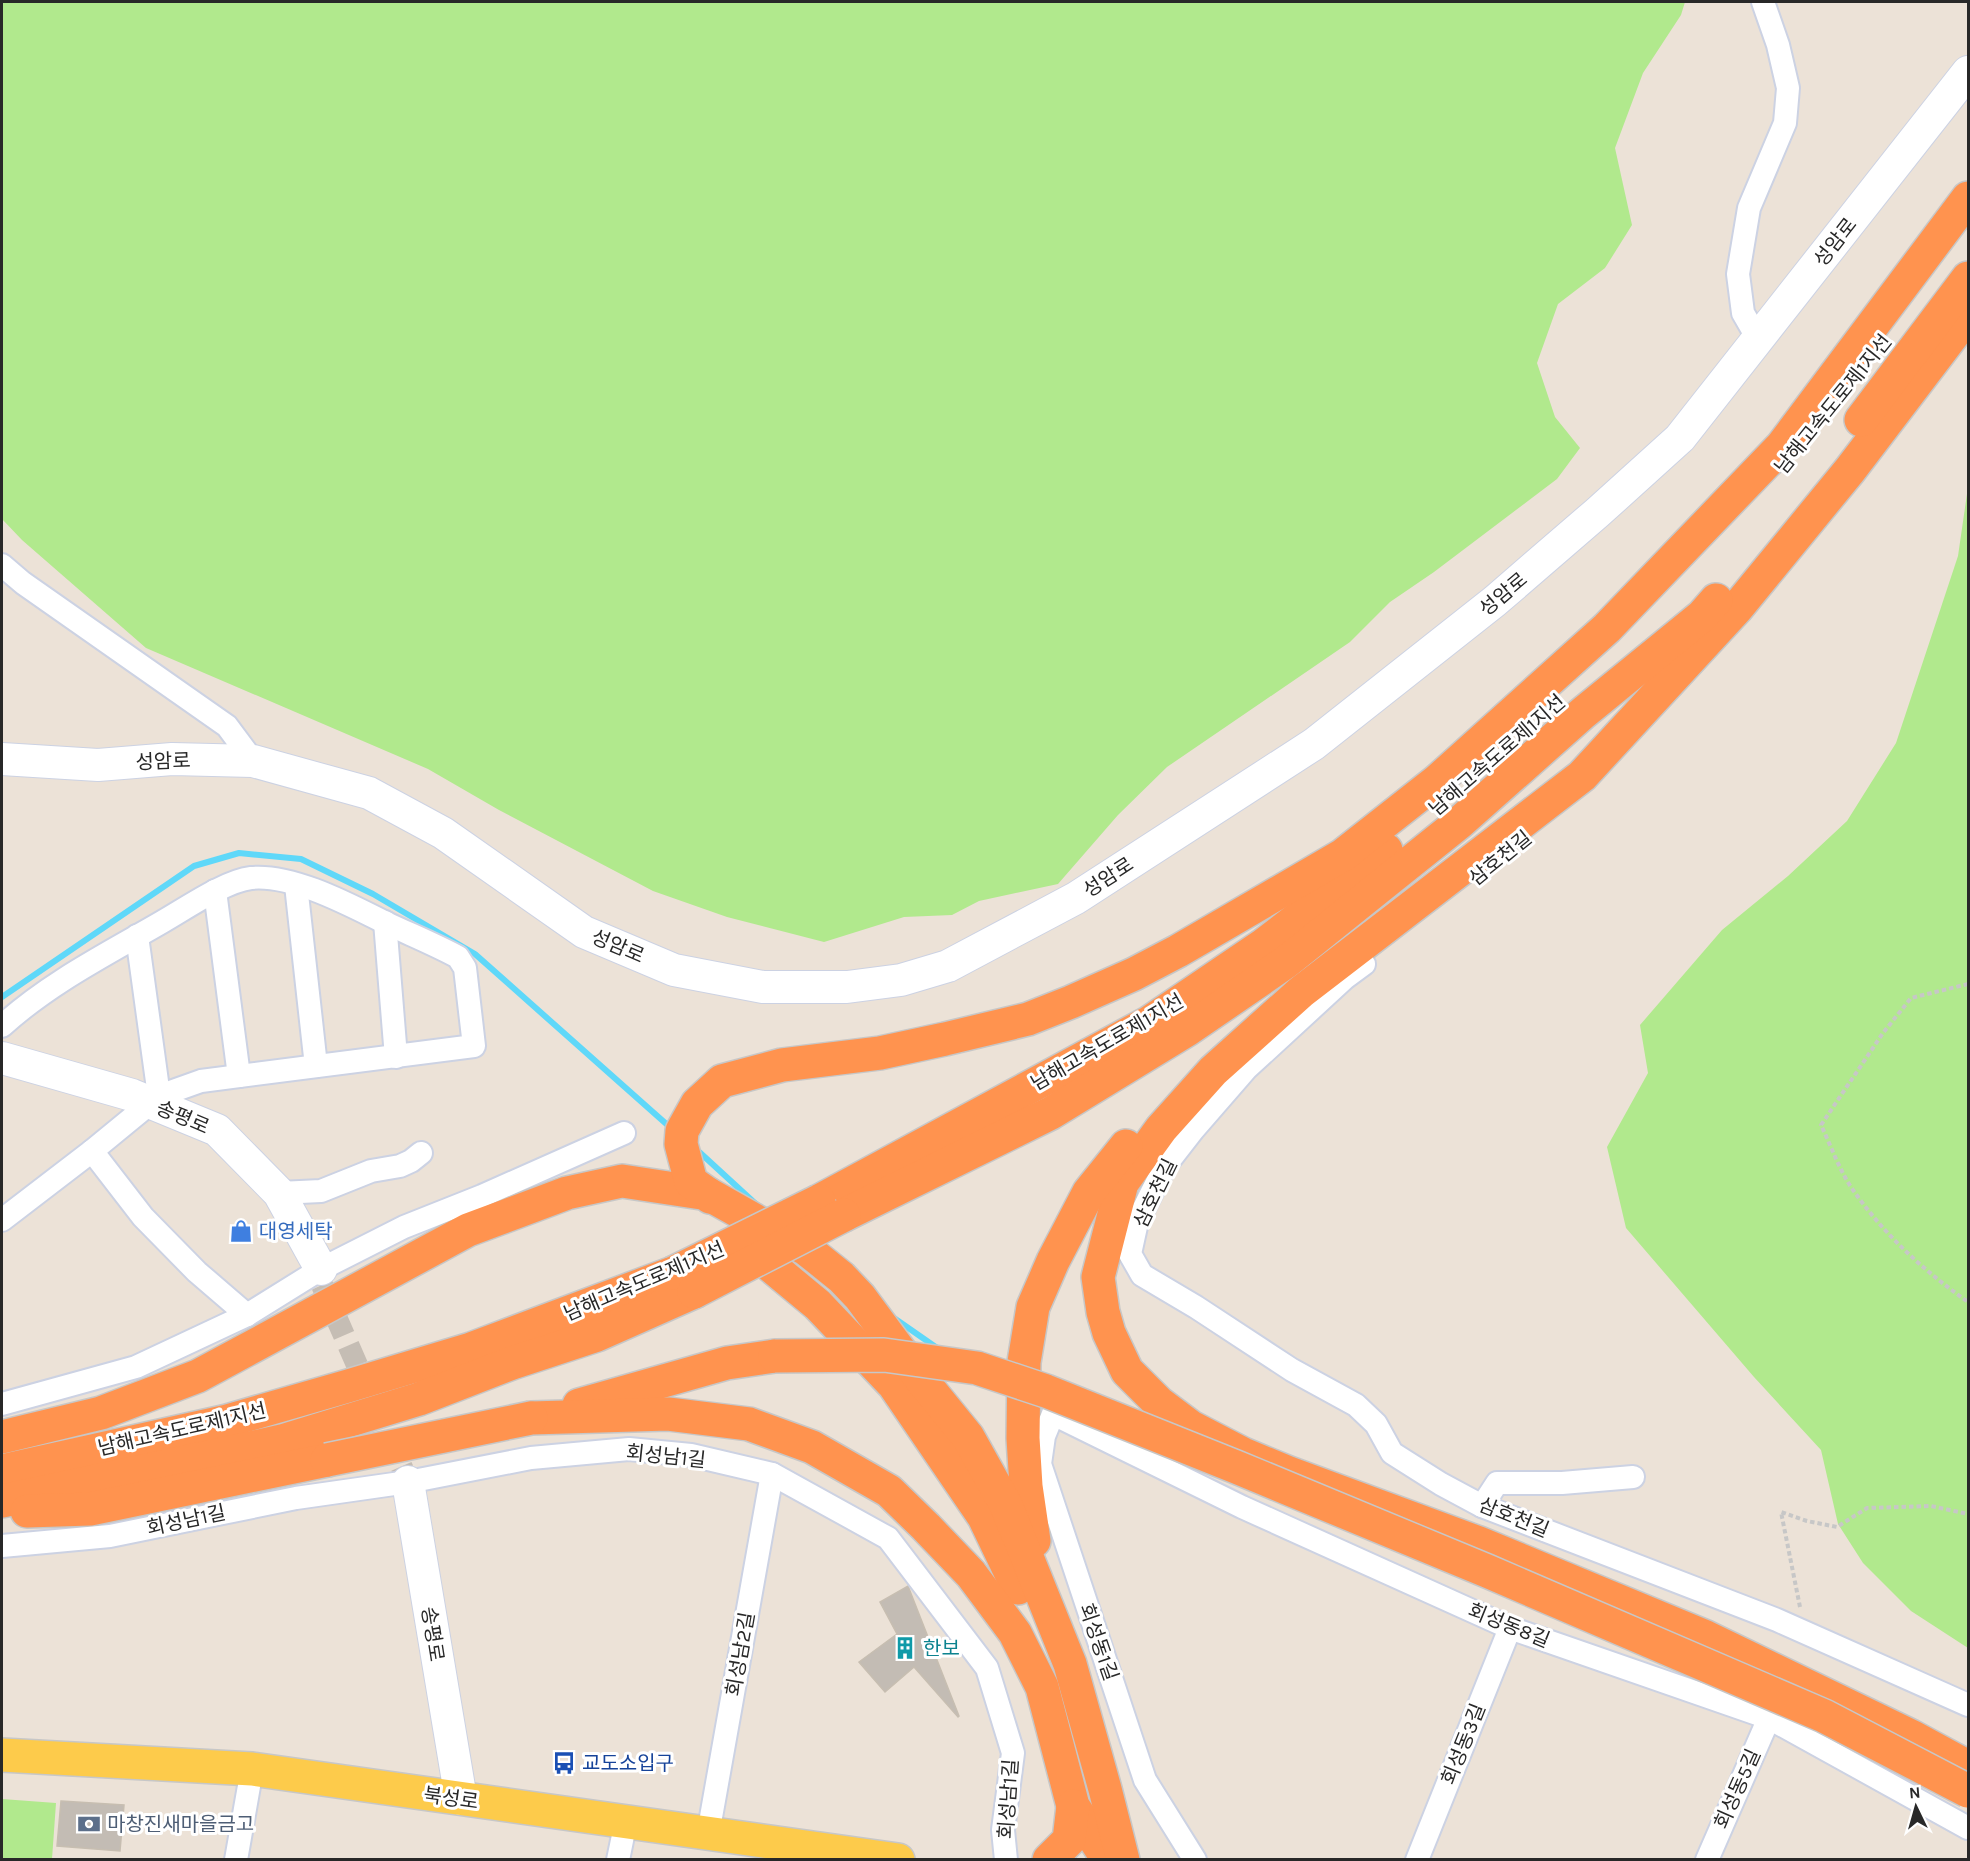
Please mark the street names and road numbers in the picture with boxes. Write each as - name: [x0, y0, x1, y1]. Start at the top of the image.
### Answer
- street label: 성암로: [1809, 213, 1861, 271]
- street label: 남해고속도로제1지선: [1770, 330, 1897, 478]
- street label: 성암로: [1475, 568, 1532, 621]
- street label: 남해고속도로제1지선: [1425, 690, 1570, 821]
- street label: 성암로: [135, 749, 191, 774]
- street label: 삼호천길: [1464, 826, 1536, 890]
- street label: 성암로: [1079, 853, 1138, 902]
- street label: 성암로: [588, 925, 648, 968]
- street label: 남해고속도로제1지선: [1027, 989, 1188, 1095]
- street label: 송평로: [153, 1096, 213, 1139]
- street label: 삼호천길: [1129, 1155, 1182, 1231]
- street label: 남해고속도로제1지선: [560, 1237, 728, 1326]
- street label: 남해고속도로제1지선: [96, 1399, 269, 1460]
- street label: 회성남1길: [625, 1441, 707, 1472]
- street label: 삼호천길: [1475, 1493, 1552, 1542]
- street label: 회성남1길: [144, 1501, 228, 1540]
- street label: 회성동8길: [1465, 1599, 1553, 1652]
- street label: 회성동1길: [1075, 1600, 1122, 1684]
- street label: 송평로: [417, 1605, 448, 1663]
- street label: 회성남2길: [722, 1610, 759, 1698]
- street label: 회성동3길: [1437, 1700, 1490, 1788]
- street label: 회성동5길: [1710, 1746, 1765, 1833]
- street label: 회성남1길: [994, 1758, 1023, 1840]
- street label: 북성로: [422, 1783, 480, 1814]

